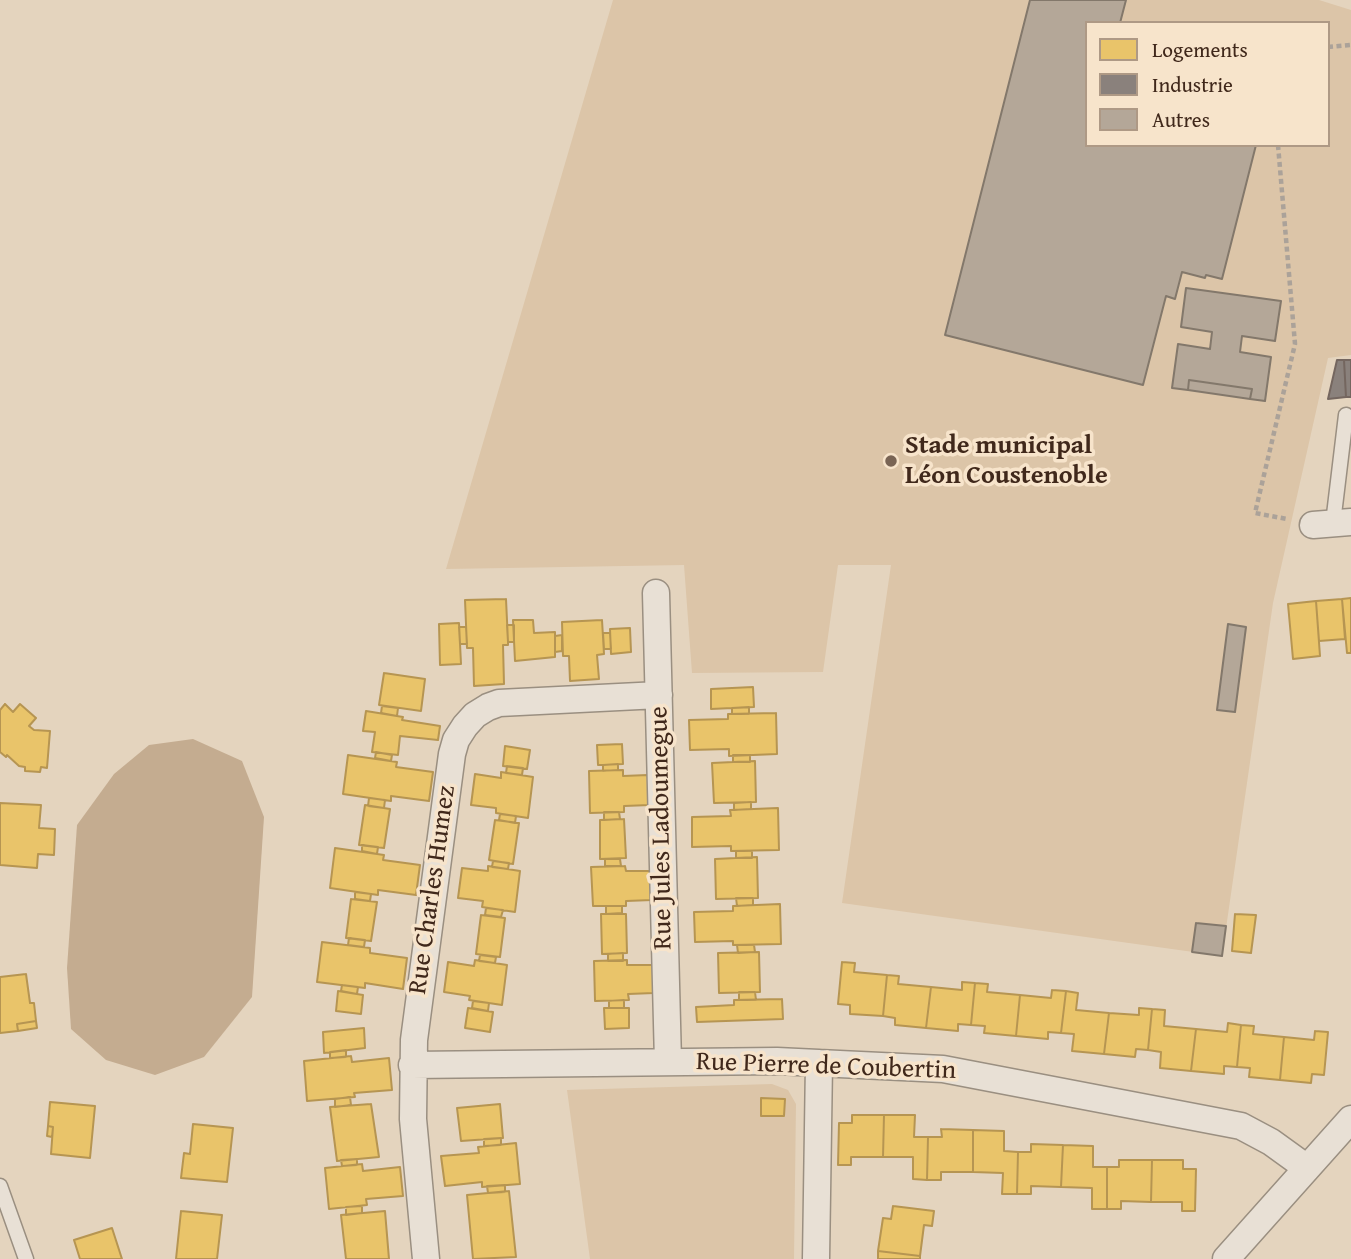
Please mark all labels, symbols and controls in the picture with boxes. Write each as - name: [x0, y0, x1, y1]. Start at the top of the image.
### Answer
- legend: [1085, 21, 1330, 147]
- text: Logements: [1152, 34, 1248, 65]
- text: Industrie: [1152, 69, 1233, 100]
- text: Autres: [1152, 104, 1210, 135]
- place label: Stade municipal Léon Coustenoble: [905, 430, 1108, 492]
- marker: Stade municipal Léon Coustenoble: [883, 453, 899, 469]
- street label: Rue Jules Ladoumegue: [644, 706, 680, 950]
- street label: Rue Charles Humez: [403, 784, 463, 996]
- street label: Rue Pierre de Coubertin: [695, 1047, 957, 1087]

